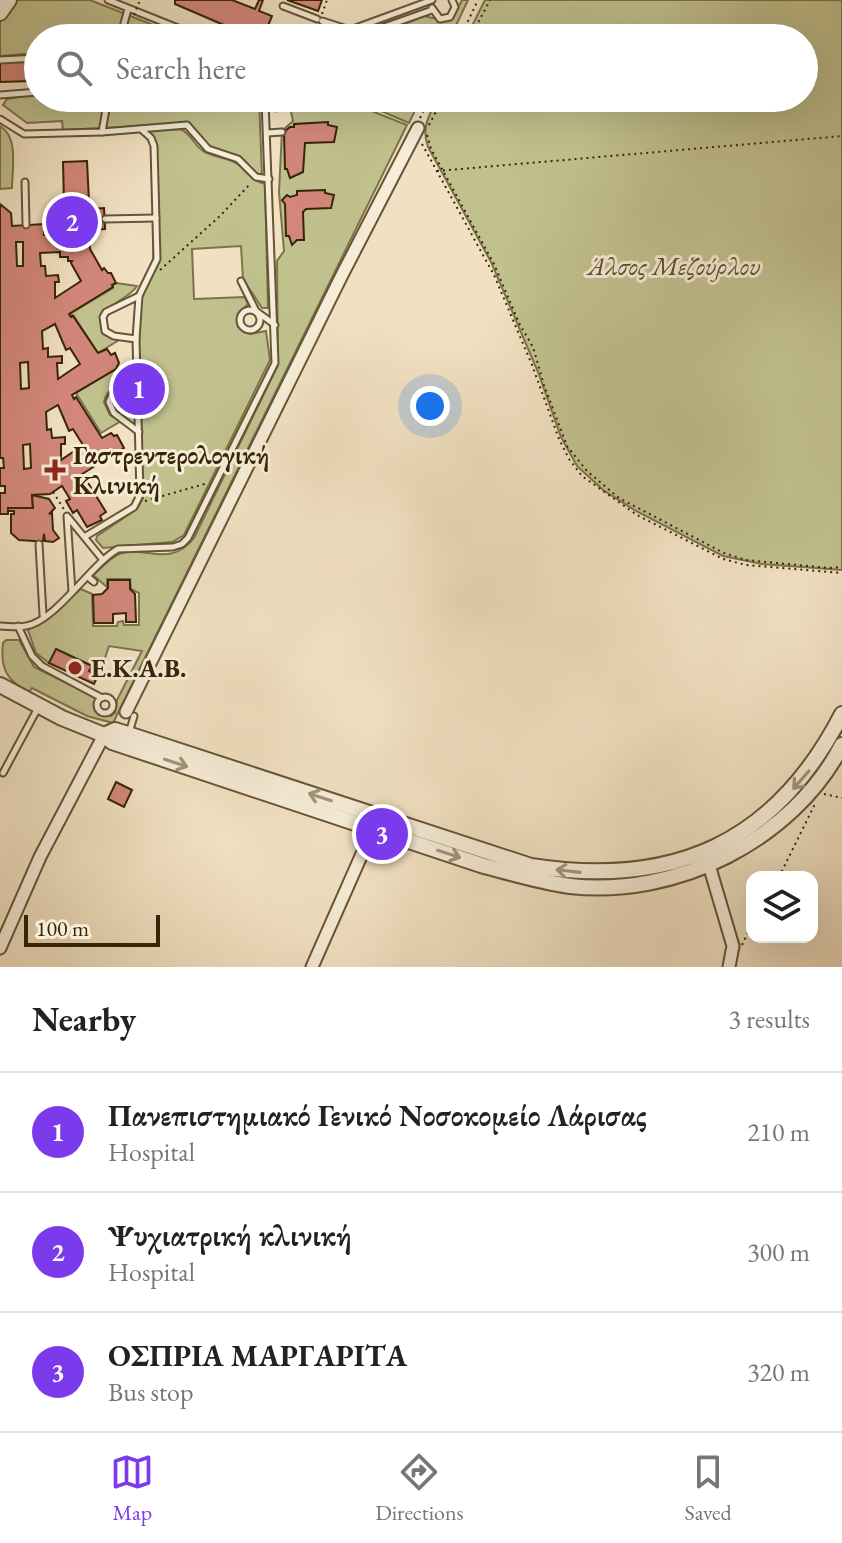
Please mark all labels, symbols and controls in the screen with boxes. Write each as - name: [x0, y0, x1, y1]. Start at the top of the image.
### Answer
- search box: [24, 24, 818, 112]
- icon: search: [52, 46, 96, 90]
- text: Search here: [116, 49, 246, 88]
- pin: 2: [46, 192, 98, 252]
- park label: Άλσος Μεζούρλου: [586, 249, 760, 283]
- pin: 1: [113, 359, 165, 419]
- your location: [410, 386, 450, 426]
- place label: Γαστρεντερολογική Κλινική: [73, 438, 269, 502]
- marker: Γαστρεντερολογική Κλινική: [44, 459, 66, 481]
- place label: E.K.A.B.: [91, 651, 186, 685]
- marker: E.K.A.B.: [66, 659, 84, 677]
- one-way arrow: [163, 757, 188, 772]
- one-way arrow: [792, 769, 810, 790]
- one-way arrow: [307, 789, 333, 804]
- pin: 3: [356, 804, 408, 864]
- one-way arrow: [436, 848, 461, 862]
- one-way arrow: [556, 863, 582, 878]
- map controls: [746, 871, 818, 943]
- button: layers: [746, 871, 818, 943]
- scale bar: [24, 911, 160, 947]
- text: 100 m: [36, 914, 89, 943]
- text: Nearby: [32, 997, 136, 1041]
- text: 3 results: [729, 1002, 810, 1036]
- text: Πανεπιστημιακό Γενικό Νοσοκομείο Λάρισας: [108, 1096, 647, 1135]
- text: 1: [51, 1115, 65, 1149]
- text: 210 m: [747, 1115, 810, 1149]
- text: Hospital: [108, 1135, 195, 1169]
- text: Ψυχιατρική κλινική: [108, 1216, 352, 1255]
- text: 2: [51, 1235, 65, 1269]
- text: 300 m: [747, 1235, 810, 1269]
- text: Hospital: [108, 1255, 195, 1289]
- text: ΟΣΠΡΙΑ ΜΑΡΓΑΡΙΤΑ: [108, 1336, 407, 1375]
- text: 3: [51, 1355, 65, 1389]
- text: 320 m: [747, 1355, 810, 1389]
- text: Bus stop: [108, 1375, 194, 1409]
- tab: Map: [110, 1450, 154, 1527]
- tab: Directions: [375, 1450, 464, 1527]
- tab: Saved: [684, 1450, 732, 1527]

